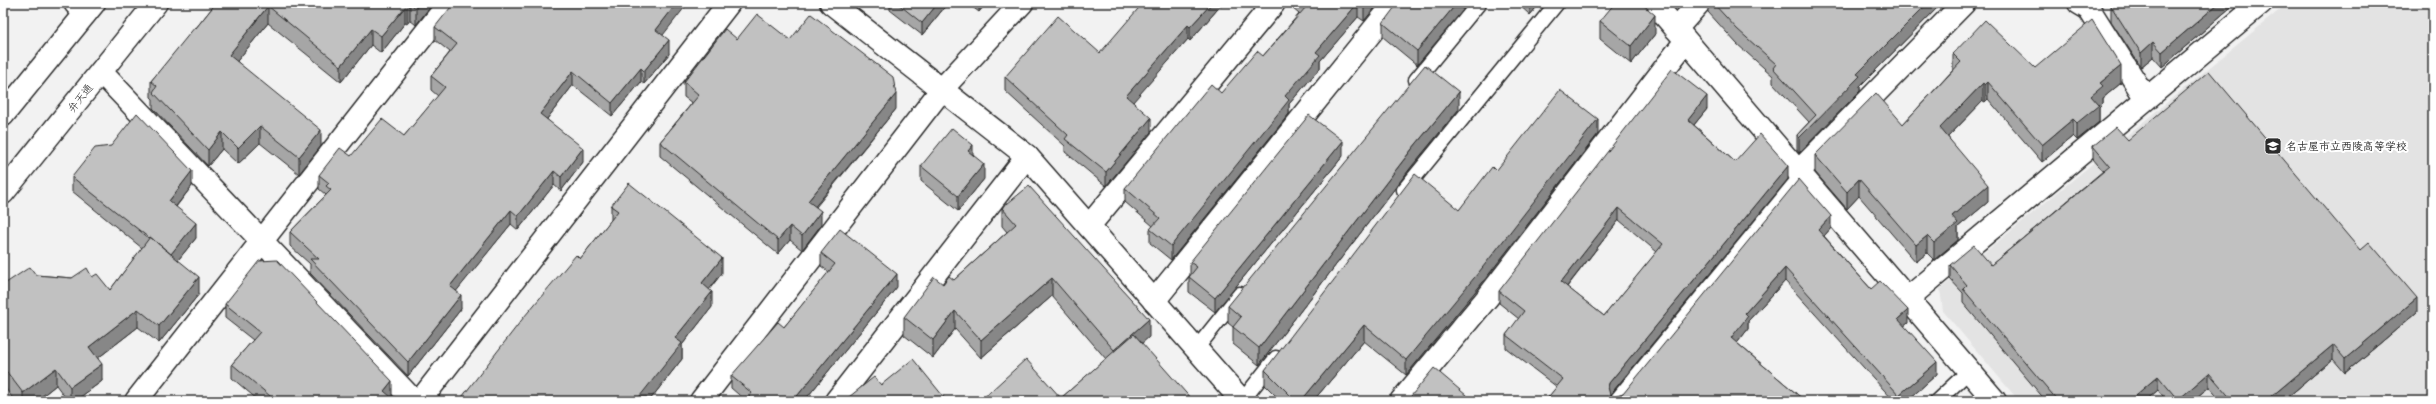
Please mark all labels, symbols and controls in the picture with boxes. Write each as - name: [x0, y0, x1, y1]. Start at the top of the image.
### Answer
- street label: 弁天通: [64, 81, 97, 116]
- school or university icon: 名古屋市立西陵高等学校: [2263, 136, 2283, 156]
- place label: 名古屋市立西陵高等学校: [2286, 139, 2407, 154]

